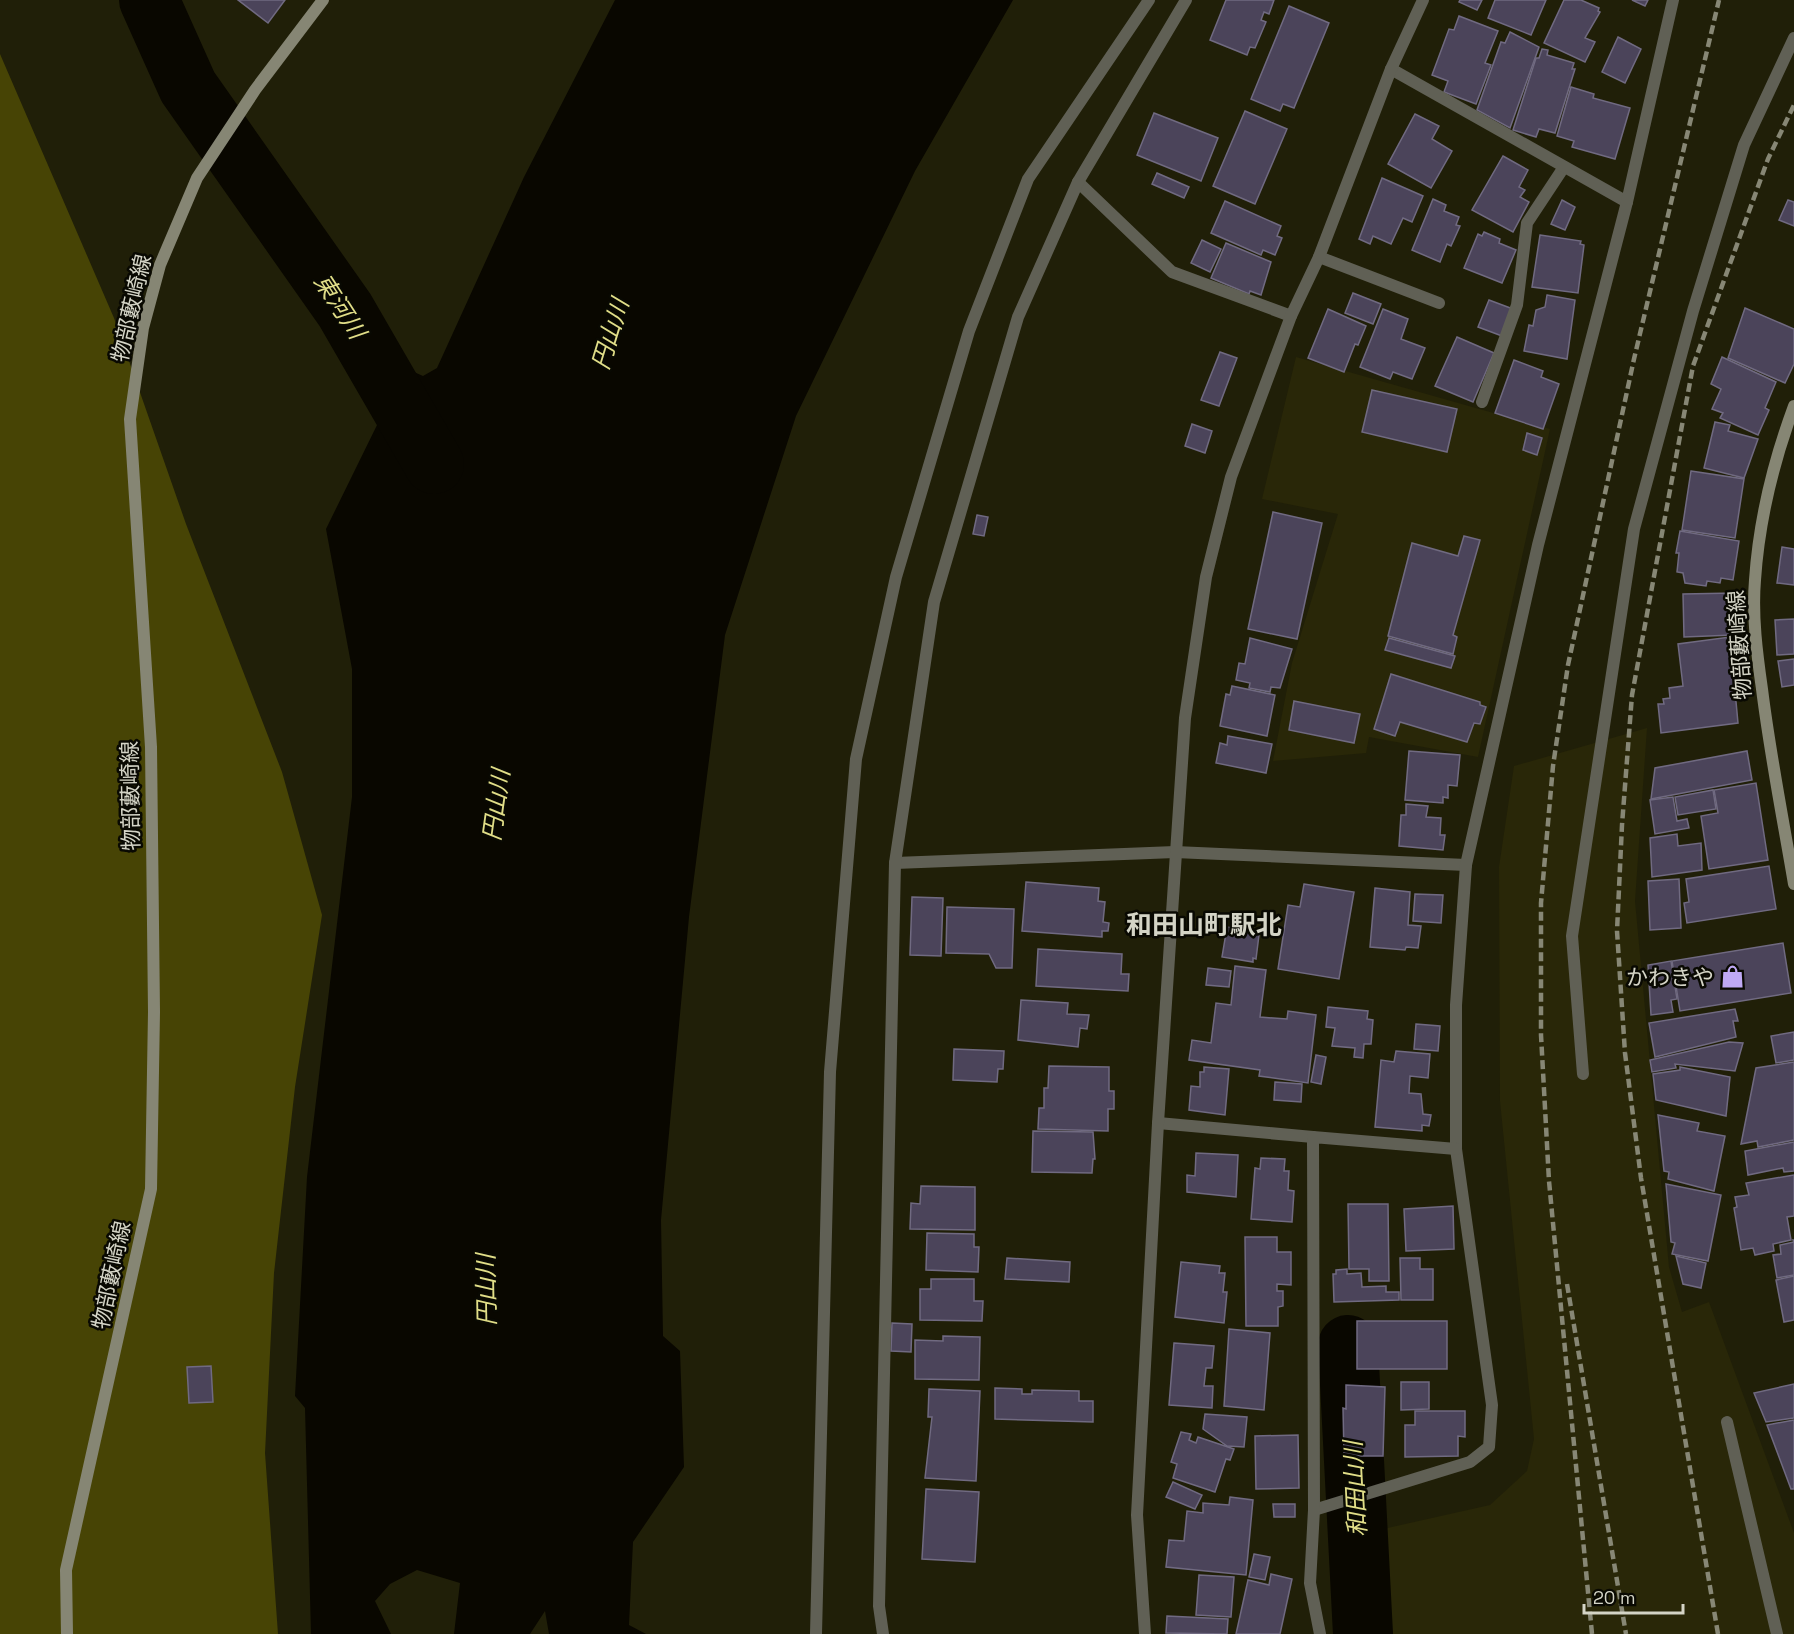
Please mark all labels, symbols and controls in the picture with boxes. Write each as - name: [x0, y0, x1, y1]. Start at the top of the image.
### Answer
- street label: 物部藪崎線: [105, 251, 157, 365]
- water label: 東河川: [307, 267, 374, 347]
- water label: 円山川: [585, 292, 636, 373]
- street label: 物部藪崎線: [1721, 589, 1757, 701]
- street label: 物部藪崎線: [115, 741, 145, 851]
- water label: 円山川: [476, 764, 517, 843]
- district label: 和田山町駅北: [1126, 908, 1282, 942]
- place label: かわきや: [1626, 963, 1714, 991]
- shop icon: かわきや: [1719, 964, 1745, 990]
- street label: 物部藪崎線: [86, 1218, 136, 1332]
- water label: 円山川: [470, 1251, 502, 1326]
- water label: 和田山川: [1337, 1437, 1373, 1538]
- scale bar: [1584, 1577, 1683, 1615]
- text: 20 m: [1593, 1586, 1636, 1609]

